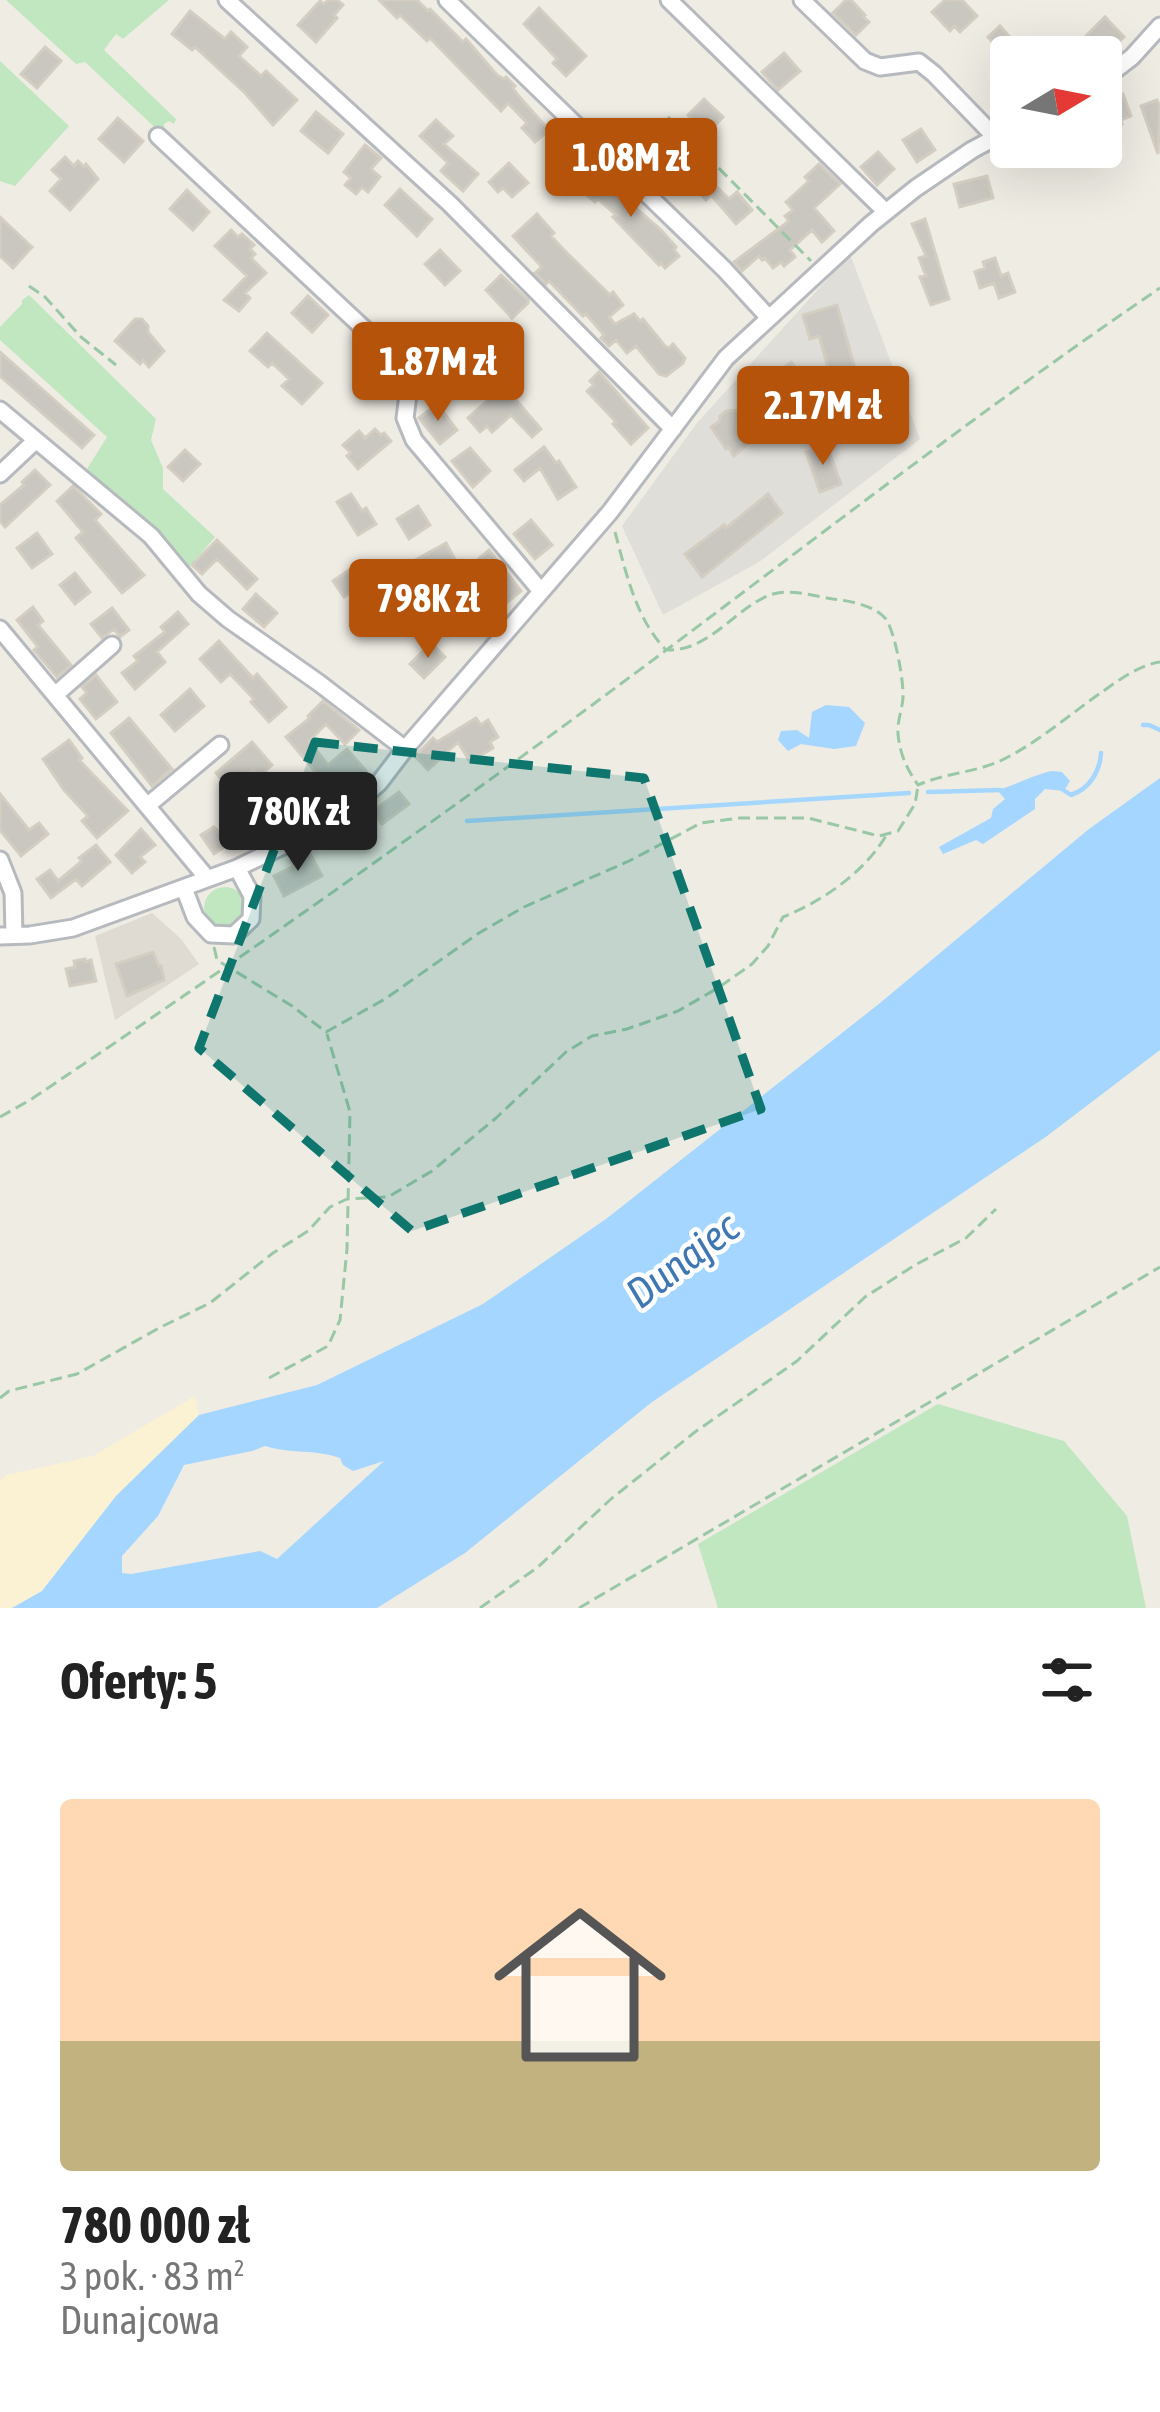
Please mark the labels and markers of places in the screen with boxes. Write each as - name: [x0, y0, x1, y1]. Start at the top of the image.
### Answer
- pin: 1.08M zł: [507, 118, 755, 220]
- pin: 1.87M zł: [314, 322, 562, 424]
- pin: 2.17M zł: [699, 366, 947, 468]
- pin: 798K zł: [317, 559, 539, 661]
- pin: 780K zł: [187, 772, 409, 874]

